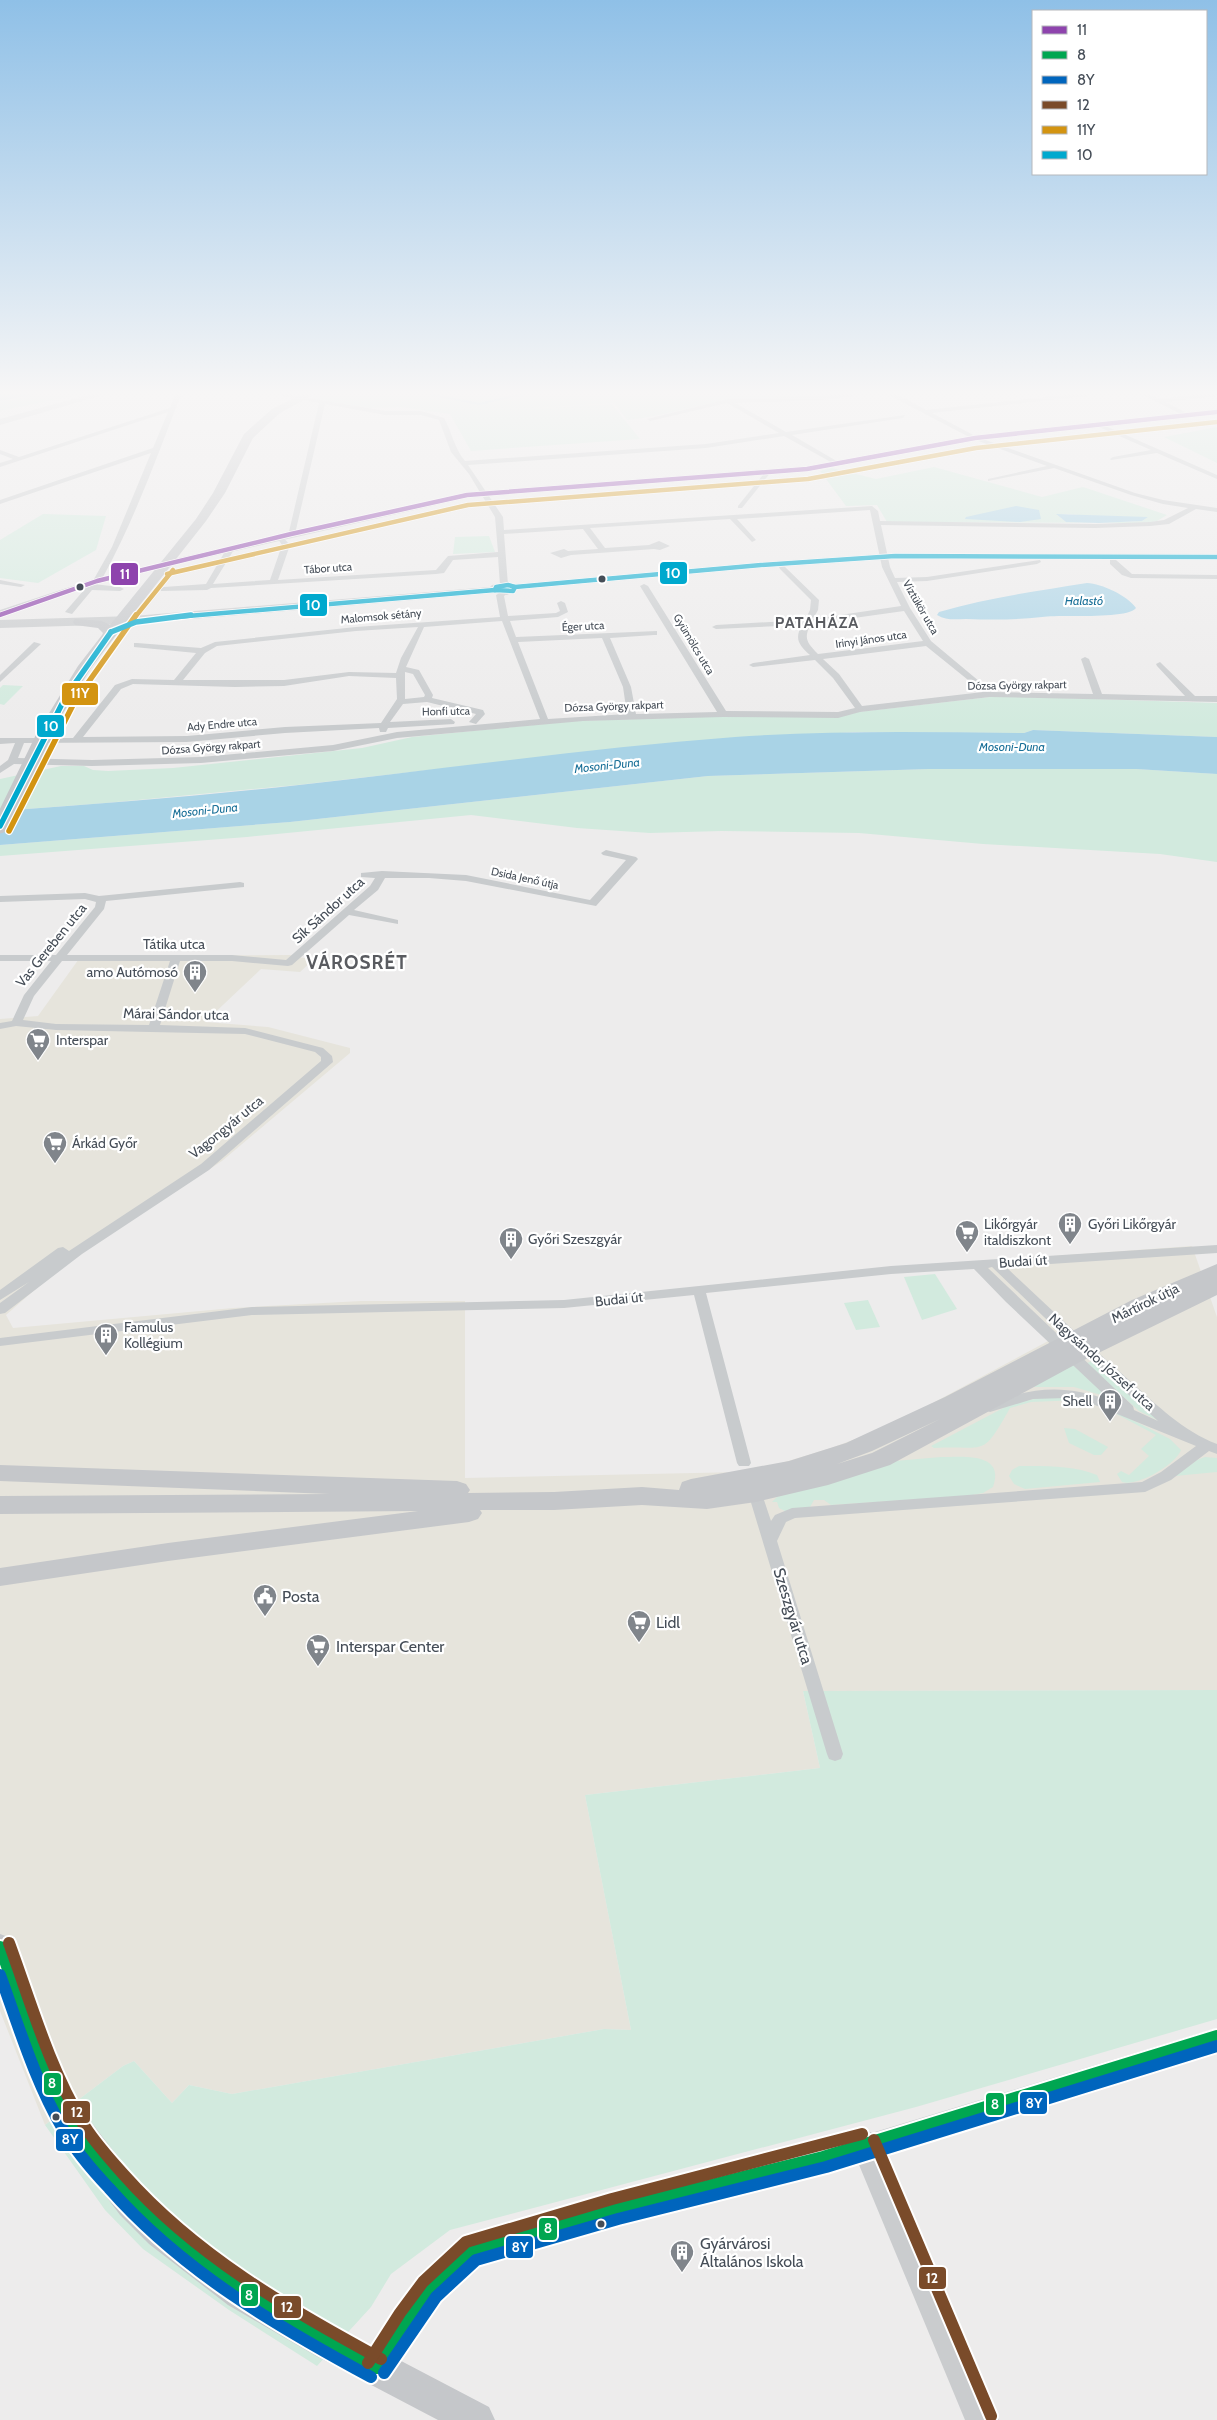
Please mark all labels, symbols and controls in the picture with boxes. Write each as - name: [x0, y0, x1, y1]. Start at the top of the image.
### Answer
- legend: [1032, 10, 1207, 175]
- text: 11: [1077, 21, 1087, 39]
- text: 8: [1077, 46, 1086, 64]
- text: 8Y: [1077, 71, 1095, 89]
- text: 12: [1077, 96, 1090, 114]
- text: 11Y: [1077, 121, 1096, 139]
- text: 10: [1077, 146, 1092, 164]
- street label: Tábor utca: [303, 559, 353, 577]
- line badge: 10: [659, 561, 688, 585]
- line badge: 11: [110, 562, 139, 586]
- text: 10: [665, 564, 681, 582]
- text: 11: [120, 565, 130, 583]
- unlabelled marker: [597, 574, 607, 584]
- street label: Víztükör utca: [900, 577, 943, 637]
- unlabelled marker: [75, 582, 85, 592]
- line badge: 10: [299, 593, 328, 617]
- water label: Halastó: [1065, 593, 1103, 608]
- text: 10: [305, 596, 321, 614]
- street label: Malomsok sétány: [340, 605, 422, 627]
- street label: Gyümölcs utca: [670, 611, 718, 678]
- district label: PATAHÁZA: [775, 613, 859, 632]
- street label: Éger utca: [561, 618, 605, 634]
- street label: Irinyi János utca: [834, 627, 908, 651]
- street label: Dózsa György rakpart: [967, 677, 1067, 693]
- line badge: 11Y: [61, 682, 99, 706]
- text: 11Y: [71, 684, 90, 702]
- street label: Dózsa György rakpart: [564, 697, 664, 715]
- street label: Honfi utca: [422, 704, 471, 718]
- line badge: 10: [36, 714, 65, 738]
- street label: Ady Endre utca: [186, 714, 258, 734]
- text: 10: [43, 717, 59, 735]
- street label: Dózsa György rakpart: [161, 737, 261, 757]
- water label: Mosoni-Duna: [978, 739, 1045, 754]
- water label: Mosoni-Duna: [572, 754, 641, 776]
- water label: Mosoni-Duna: [170, 799, 239, 821]
- street label: Dsida Jenő útja: [490, 864, 561, 892]
- street label: Sík Sándor utca: [288, 873, 368, 947]
- street label: Vas Gereben utca: [12, 899, 90, 991]
- street label: Tátika utca: [143, 935, 205, 953]
- district label: VÁROSRÉT: [306, 950, 408, 974]
- building icon: amo Autómosó: [182, 959, 208, 993]
- place label: amo Autómosó: [87, 963, 178, 981]
- street label: Márai Sándor utca: [123, 1004, 229, 1024]
- supermarket icon: Interspar: [25, 1027, 51, 1061]
- place label: Interspar: [56, 1031, 109, 1049]
- street label: Vagongyár utca: [185, 1091, 267, 1162]
- supermarket icon: Árkád Győr: [42, 1130, 68, 1164]
- place label: Árkád Győr: [72, 1134, 138, 1152]
- building icon: Győri Likőrgyár: [1057, 1211, 1083, 1245]
- place label: Likőrgyár italdiszkont: [984, 1215, 1051, 1249]
- place label: Győri Likőrgyár: [1088, 1215, 1176, 1233]
- supermarket icon: Likőrgyár italdiszkont: [954, 1219, 980, 1253]
- building icon: Győri Szeszgyár: [498, 1226, 524, 1260]
- place label: Győri Szeszgyár: [528, 1230, 622, 1248]
- street label: Budai út: [998, 1250, 1048, 1272]
- street label: Mártírok útja: [1108, 1279, 1182, 1327]
- street label: Budai út: [594, 1287, 644, 1310]
- street label: Nagysándor József utca: [1045, 1309, 1159, 1415]
- place label: Famulus Kollégium: [124, 1318, 183, 1352]
- building icon: Famulus Kollégium: [93, 1322, 119, 1356]
- building icon: Shell: [1097, 1388, 1123, 1422]
- place label: Shell: [1063, 1392, 1093, 1410]
- street label: Szeszgyár utca: [769, 1566, 817, 1667]
- public building icon: Posta: [252, 1583, 278, 1617]
- place label: Posta: [282, 1587, 320, 1606]
- supermarket icon: Lidl: [626, 1609, 652, 1643]
- place label: Lidl: [656, 1613, 680, 1632]
- supermarket icon: Interspar Center: [305, 1633, 331, 1667]
- place label: Interspar Center: [336, 1637, 445, 1656]
- line badge: 8: [43, 2072, 62, 2096]
- text: 8: [48, 2074, 56, 2092]
- line badge: 8Y: [1019, 2091, 1048, 2115]
- line badge: 8: [985, 2092, 1005, 2116]
- text: 8Y: [1026, 2094, 1043, 2112]
- text: 8: [991, 2095, 999, 2113]
- line badge: 12: [62, 2100, 91, 2124]
- text: 12: [71, 2103, 83, 2121]
- unlabelled marker: [51, 2112, 61, 2122]
- line badge: 8Y: [55, 2128, 84, 2152]
- text: 8Y: [62, 2130, 79, 2148]
- line badge: 8: [538, 2217, 558, 2241]
- text: 8: [544, 2219, 552, 2237]
- unlabelled marker: [596, 2219, 606, 2229]
- place label: Gyárvárosi Általános Iskola: [700, 2234, 804, 2271]
- line badge: 8Y: [505, 2235, 534, 2259]
- text: 8Y: [512, 2238, 529, 2256]
- building icon: Gyárvárosi Általános Iskola: [669, 2239, 695, 2273]
- line badge: 12: [918, 2266, 947, 2290]
- text: 12: [926, 2269, 938, 2287]
- line badge: 8: [240, 2283, 259, 2307]
- text: 8: [245, 2286, 253, 2304]
- line badge: 12: [273, 2295, 302, 2319]
- text: 12: [281, 2298, 293, 2316]

